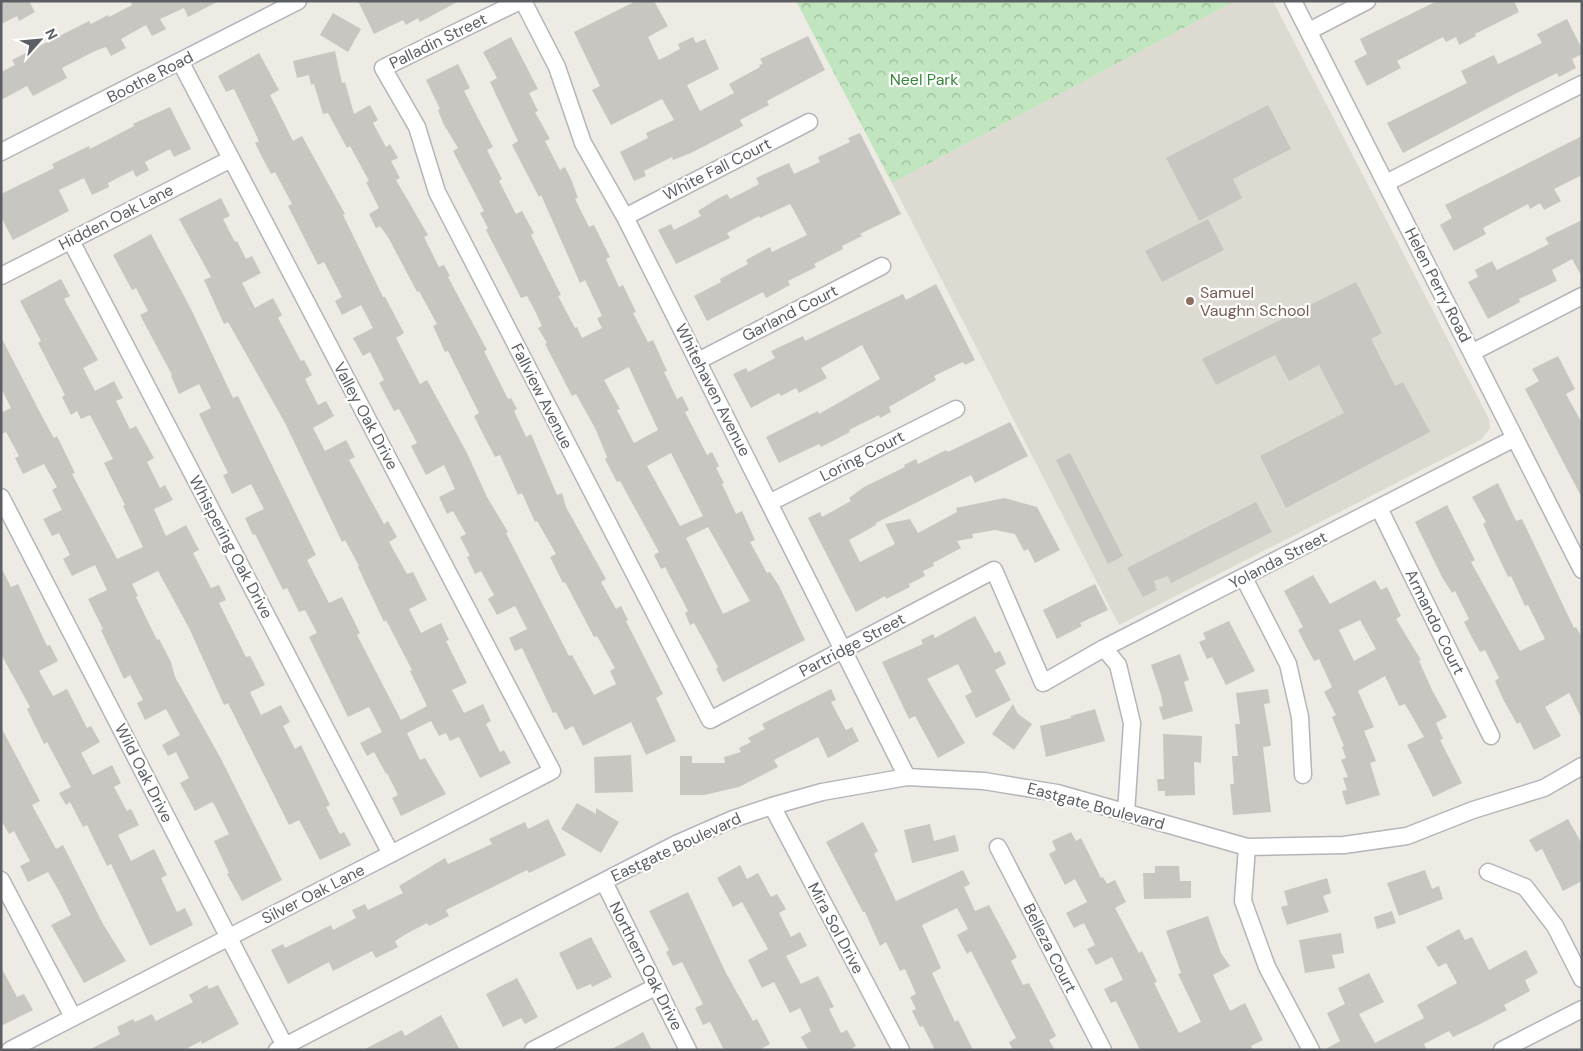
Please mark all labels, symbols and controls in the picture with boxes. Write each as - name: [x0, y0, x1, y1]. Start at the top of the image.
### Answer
- street label: Palladin Street: [386, 8, 490, 74]
- north arrow: [15, 15, 65, 65]
- text: N: [41, 25, 62, 43]
- street label: Boothe Road: [103, 46, 197, 108]
- park label: Neel Park: [890, 69, 958, 90]
- street label: White Fall Court: [660, 133, 774, 205]
- street label: Hidden Oak Lane: [55, 179, 177, 255]
- street label: Helen Perry Road: [1400, 224, 1476, 346]
- street label: Garland Court: [739, 280, 841, 346]
- place label: Samuel Vaughn School: [1200, 282, 1309, 321]
- marker: Samuel Vaughn School: [1184, 295, 1196, 307]
- street label: Whitehaven Avenue: [670, 320, 756, 460]
- street label: Fallview Avenue: [506, 340, 578, 452]
- street label: Valley Oak Drive: [329, 359, 403, 473]
- street label: Loring Court: [816, 426, 908, 486]
- street label: Whispering Oak Drive: [184, 472, 278, 622]
- street label: Yolanda Street: [1225, 526, 1331, 594]
- street label: Armando Court: [1400, 566, 1470, 678]
- street label: Partridge Street: [795, 608, 909, 682]
- street label: Wild Oak Drive: [110, 720, 178, 826]
- street label: Eastgate Boulevard: [1025, 778, 1167, 834]
- street label: Eastgate Boulevard: [607, 808, 745, 886]
- street label: Silver Oak Lane: [258, 859, 368, 929]
- street label: Mira Sol Drive: [803, 879, 869, 977]
- street label: Northern Oak Drive: [604, 898, 688, 1034]
- street label: Belleza Court: [1018, 900, 1082, 996]

